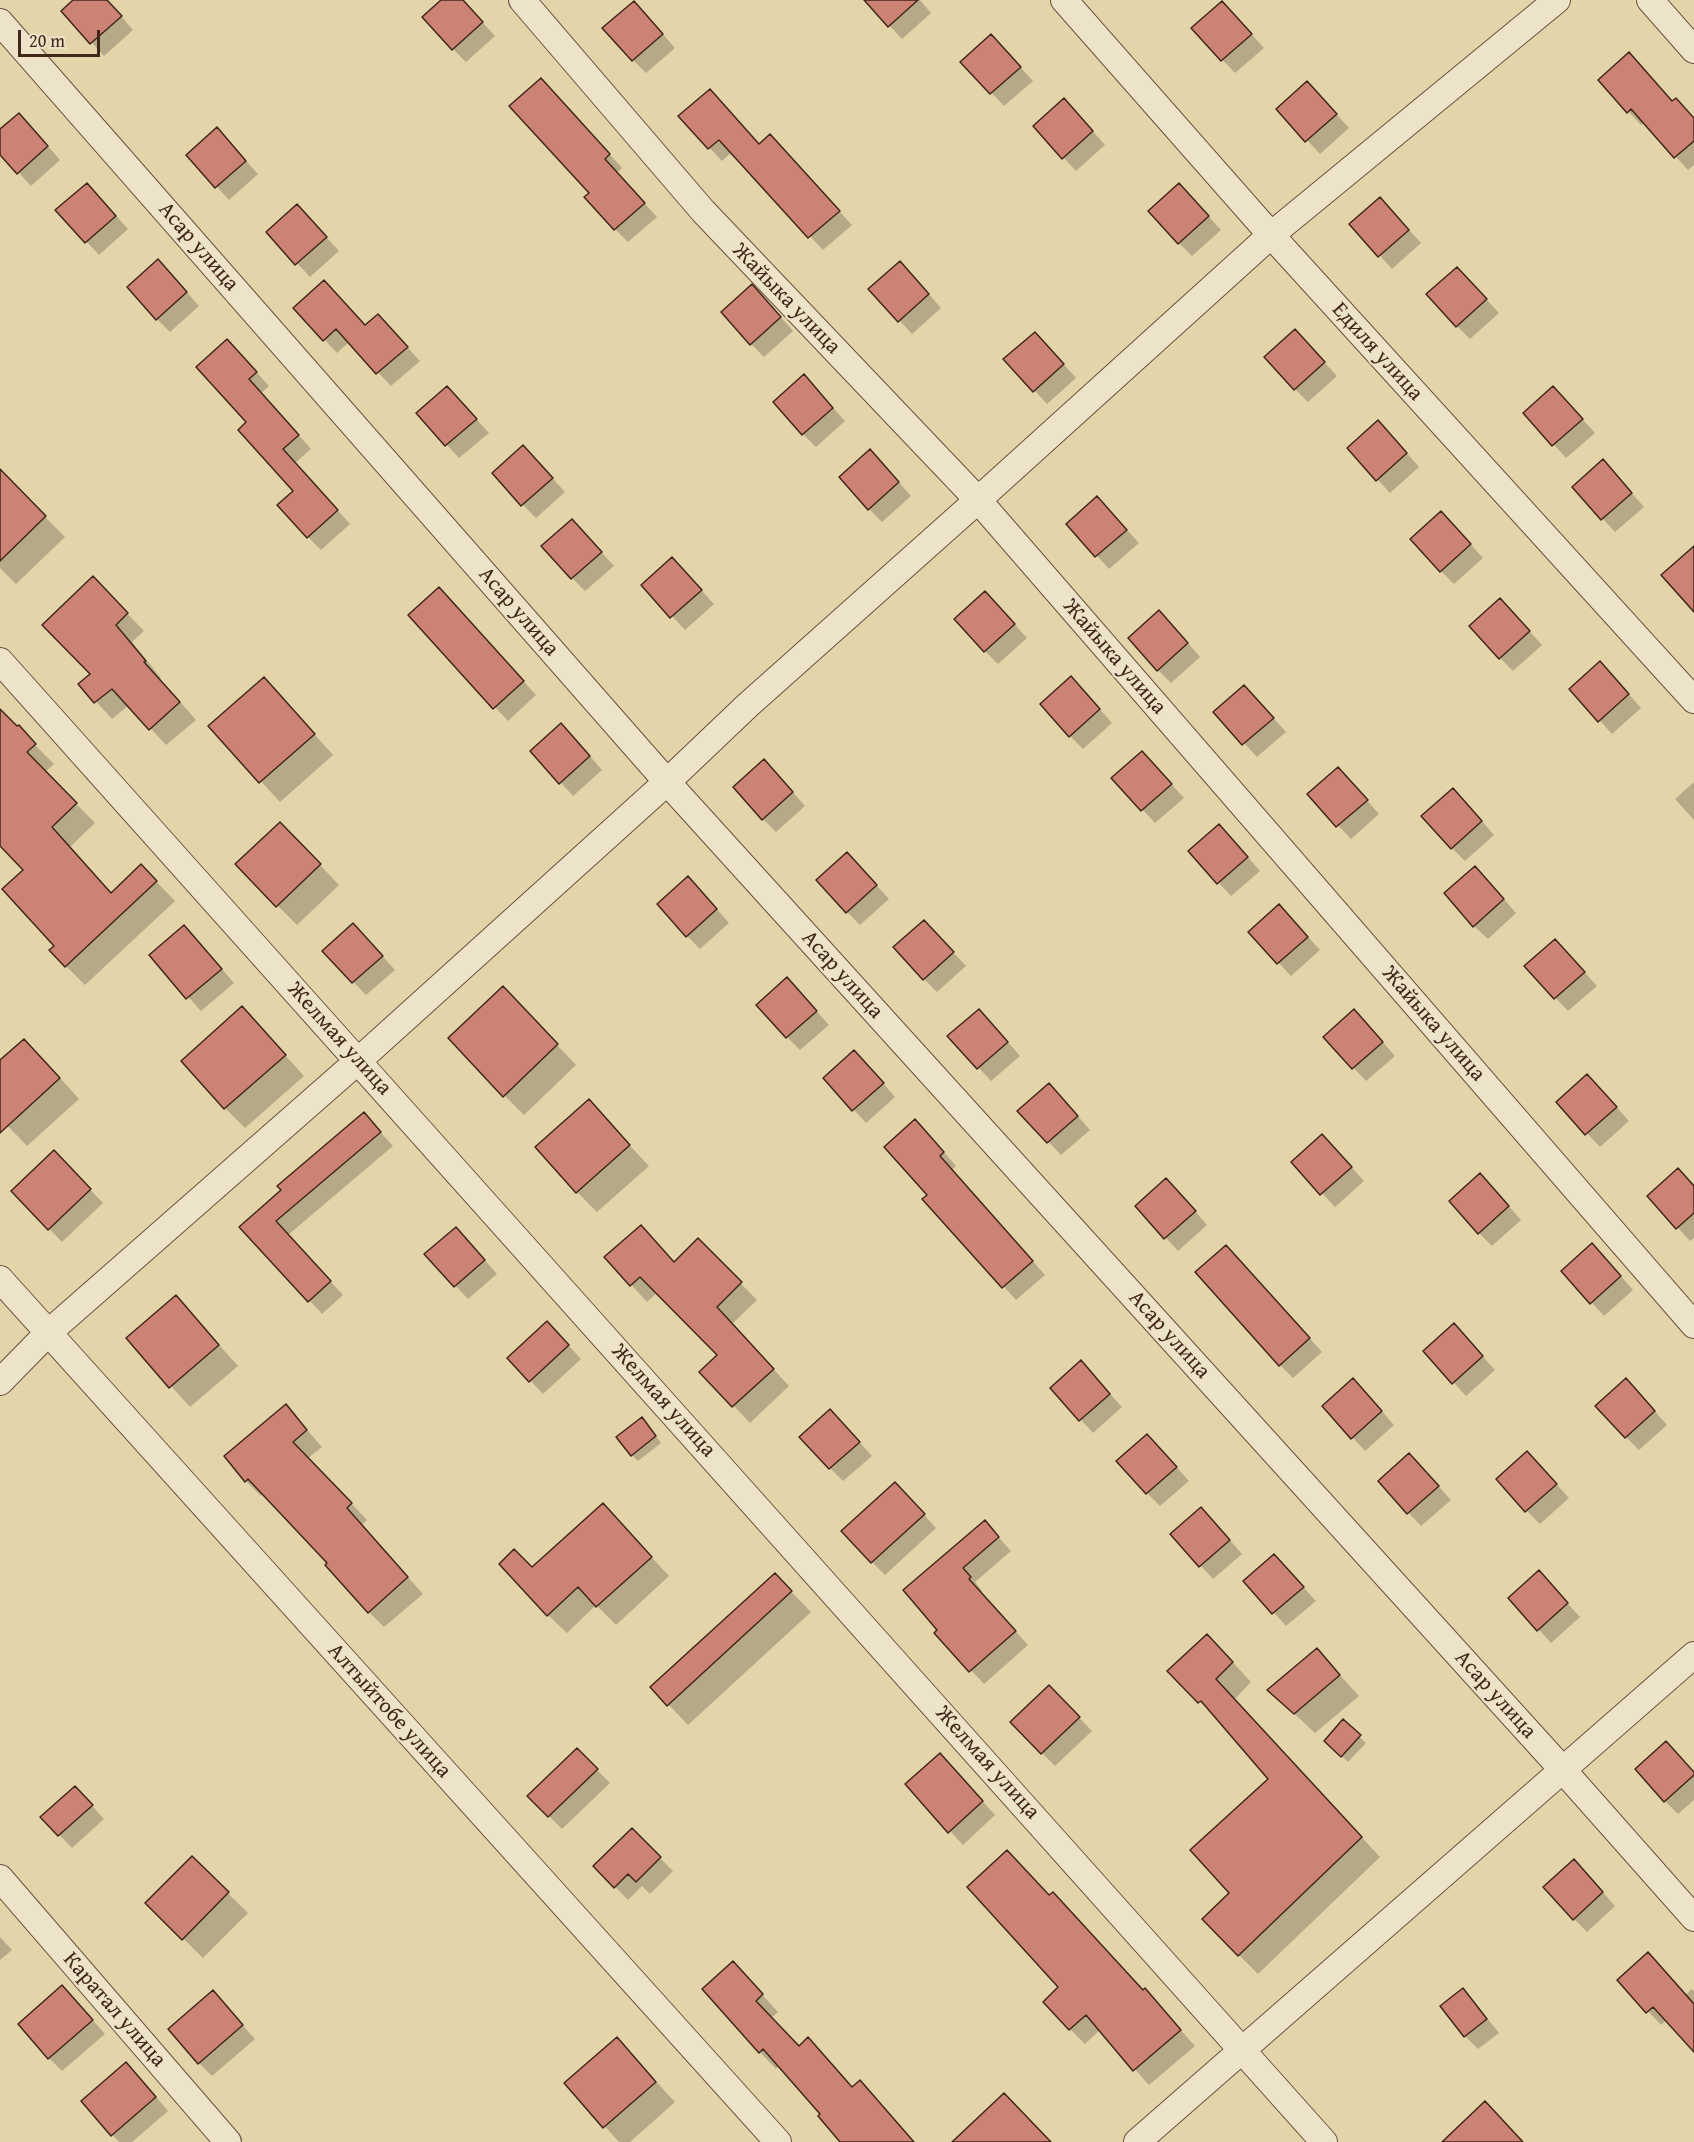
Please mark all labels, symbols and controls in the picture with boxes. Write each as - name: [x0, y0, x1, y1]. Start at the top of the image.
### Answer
- scale bar: [21, 18, 104, 56]
- text: 20 m: [29, 27, 65, 54]
- street label: Асар улица: [152, 197, 244, 297]
- street label: Жайыка улица: [726, 238, 846, 360]
- street label: Едиля улица: [1326, 297, 1428, 407]
- street label: Асар улица: [472, 562, 564, 662]
- street label: Жайыка улица: [1057, 594, 1171, 720]
- street label: Асар улица: [795, 925, 889, 1025]
- street label: Жайыка улица: [1376, 961, 1490, 1087]
- street label: Желмая улица: [281, 977, 397, 1101]
- street label: Асар улица: [1122, 1285, 1216, 1385]
- street label: Желмая улица: [605, 1339, 721, 1463]
- street label: Алтыйтобе улица: [322, 1638, 456, 1784]
- street label: Асар улица: [1448, 1645, 1542, 1745]
- street label: Желмая улица: [929, 1701, 1045, 1825]
- street label: Каратал улица: [57, 1947, 171, 2073]

